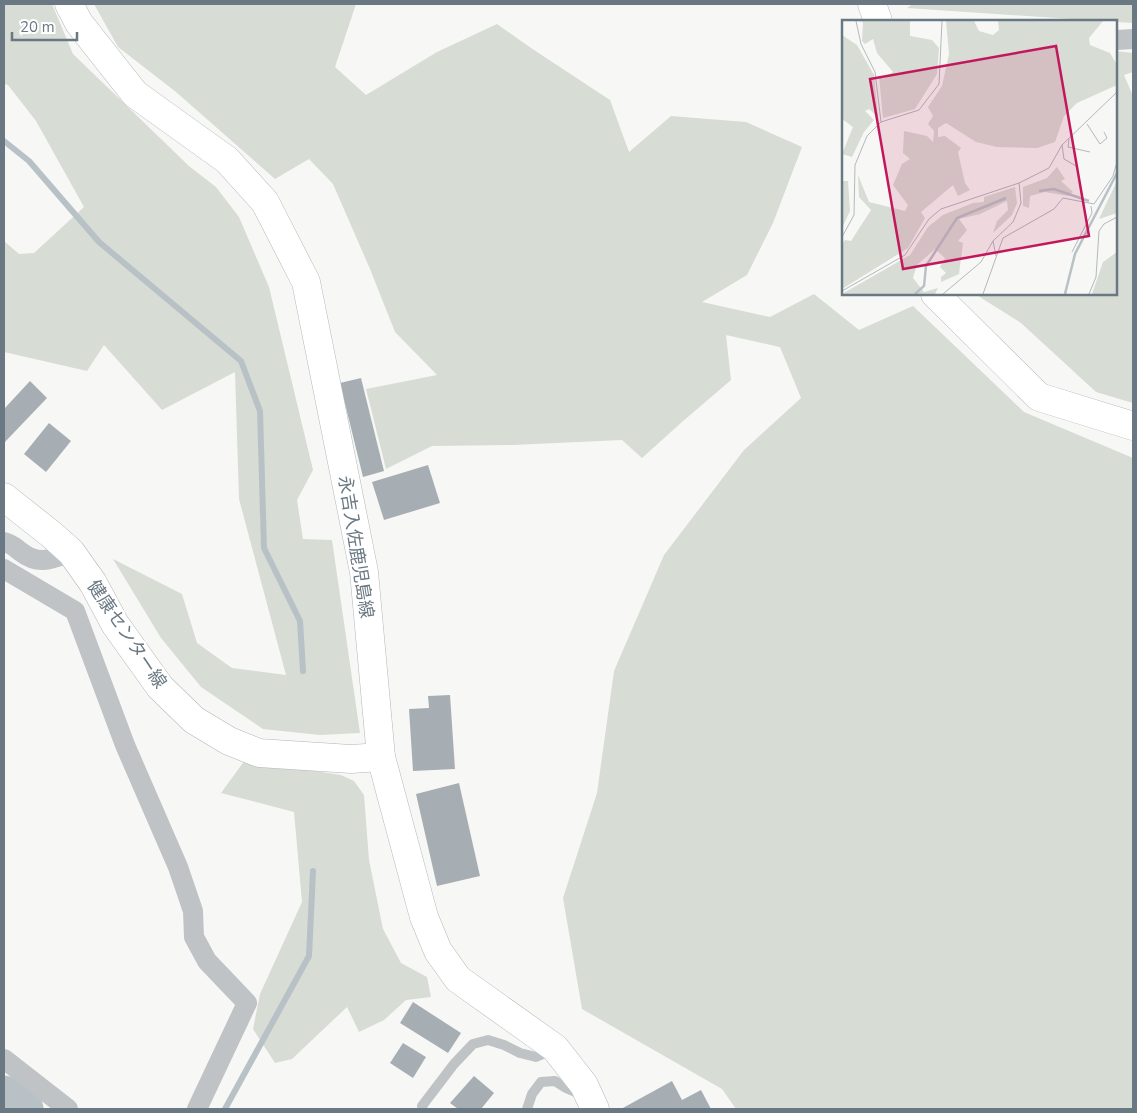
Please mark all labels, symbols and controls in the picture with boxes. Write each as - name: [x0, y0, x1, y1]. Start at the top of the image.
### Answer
- scale bar: [12, 10, 78, 42]
- text: 20 m: [20, 17, 55, 37]
- inset map: [842, 20, 1117, 295]
- street label: 永吉入佐鹿児島線: [333, 474, 379, 620]
- street label: 健康センター線: [82, 575, 172, 693]

